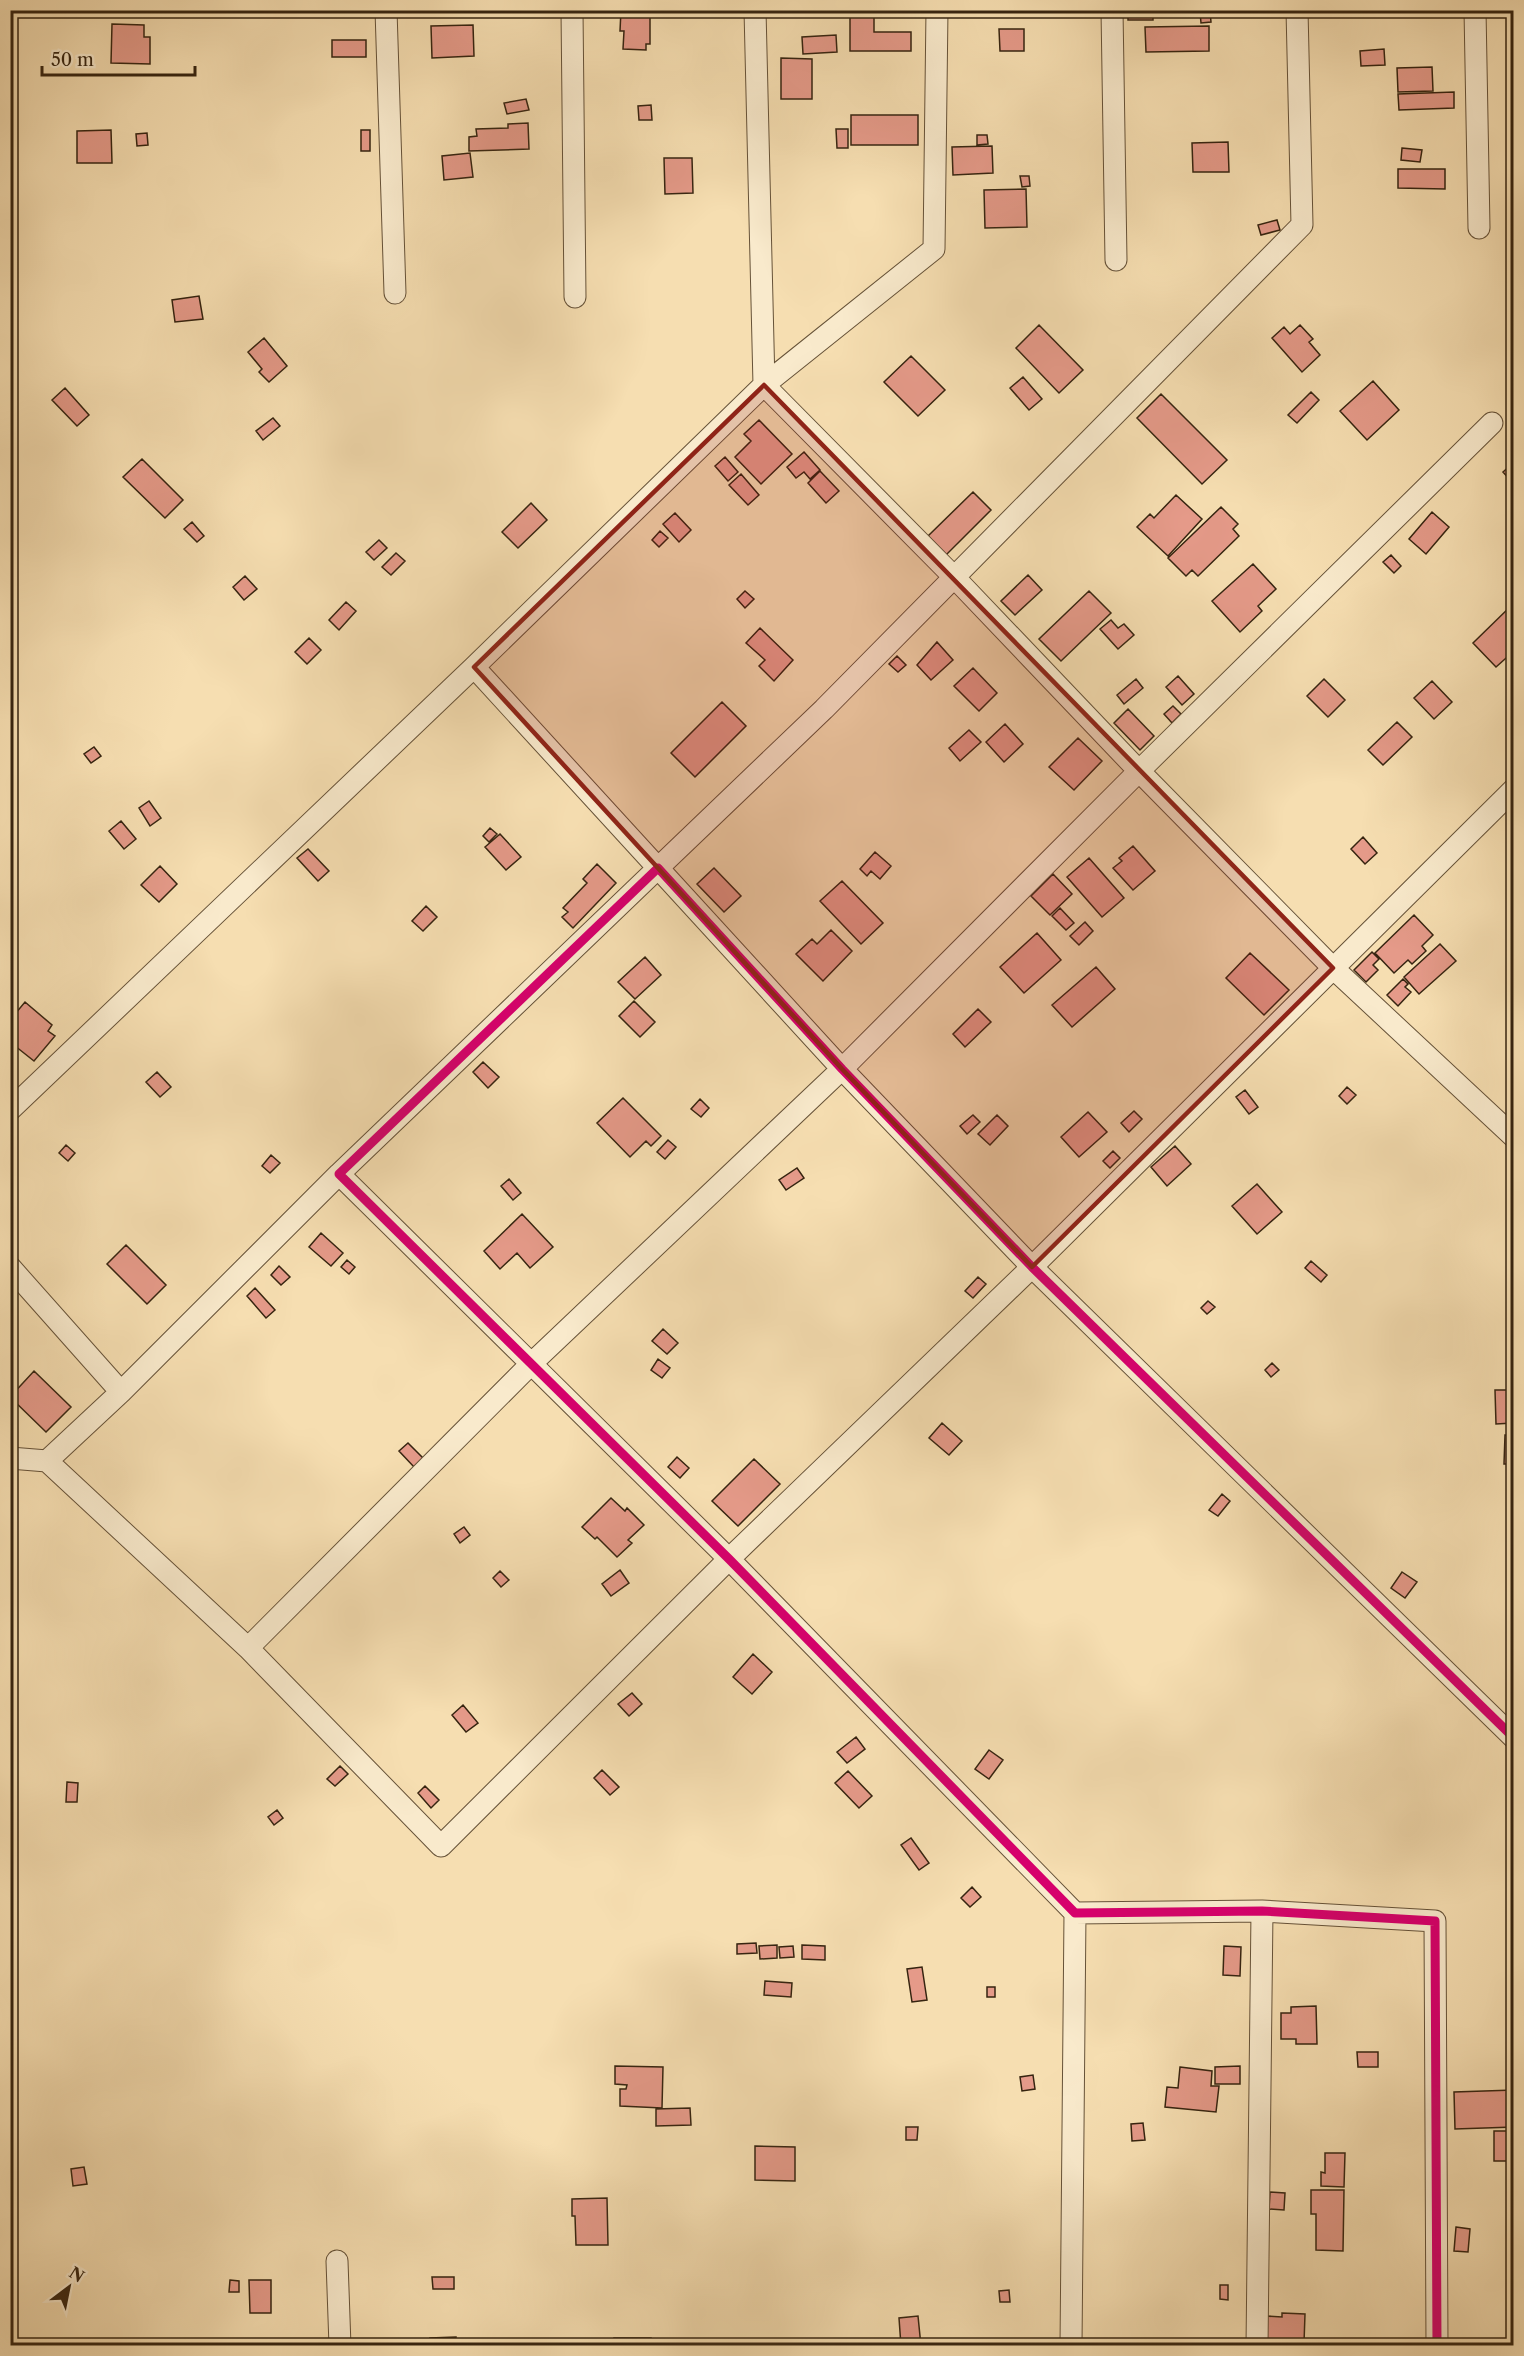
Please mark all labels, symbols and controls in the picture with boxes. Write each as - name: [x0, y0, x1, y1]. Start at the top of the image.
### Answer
- scale bar: [42, 39, 195, 77]
- text: 50 m: [51, 49, 94, 71]
- north arrow: [39, 2257, 99, 2317]
- text: N: [66, 2262, 88, 2286]

